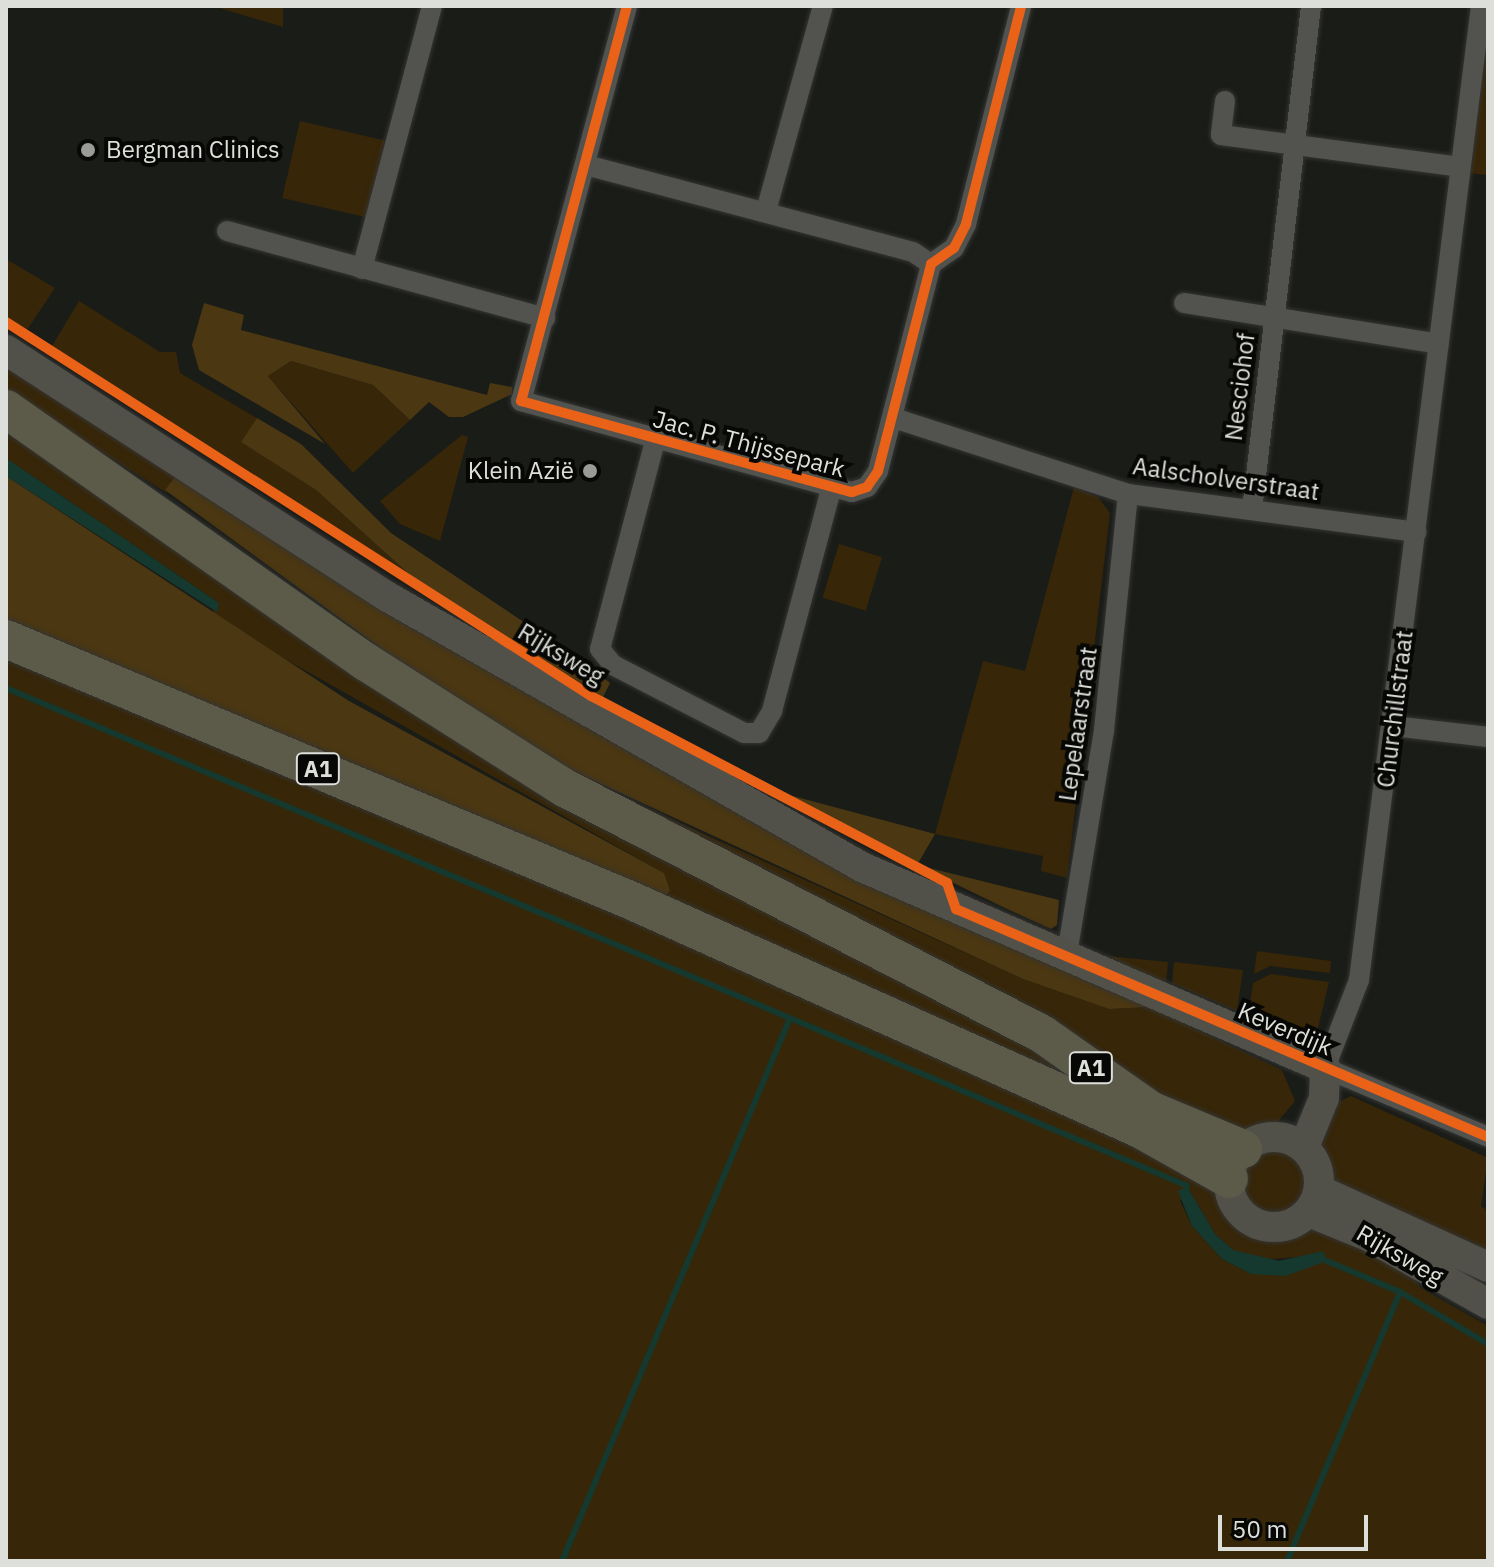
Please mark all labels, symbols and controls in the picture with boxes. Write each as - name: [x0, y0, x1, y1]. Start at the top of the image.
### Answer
- place label: Bergman Clinics: [106, 136, 280, 164]
- marker: Bergman Clinics: [77, 139, 99, 161]
- street label: Nesciohof: [1219, 332, 1261, 442]
- street label: Jac. P. Thijssepark: [650, 405, 848, 483]
- street label: Aalscholverstraat: [1131, 452, 1321, 506]
- place label: Klein Azië: [468, 457, 574, 485]
- marker: Klein Azië: [581, 462, 599, 480]
- street label: Rijksweg: [513, 617, 609, 691]
- street label: Churchillstraat: [1371, 629, 1419, 789]
- street label: Lepelaarstraat: [1053, 645, 1103, 803]
- road number: A1: [294, 751, 342, 787]
- street label: Keverdijk: [1234, 996, 1336, 1062]
- road number: A1: [1067, 1050, 1115, 1086]
- street label: Rijksweg: [1351, 1219, 1449, 1291]
- scale bar: [1222, 1499, 1372, 1549]
- text: 50 m: [1232, 1513, 1287, 1545]

